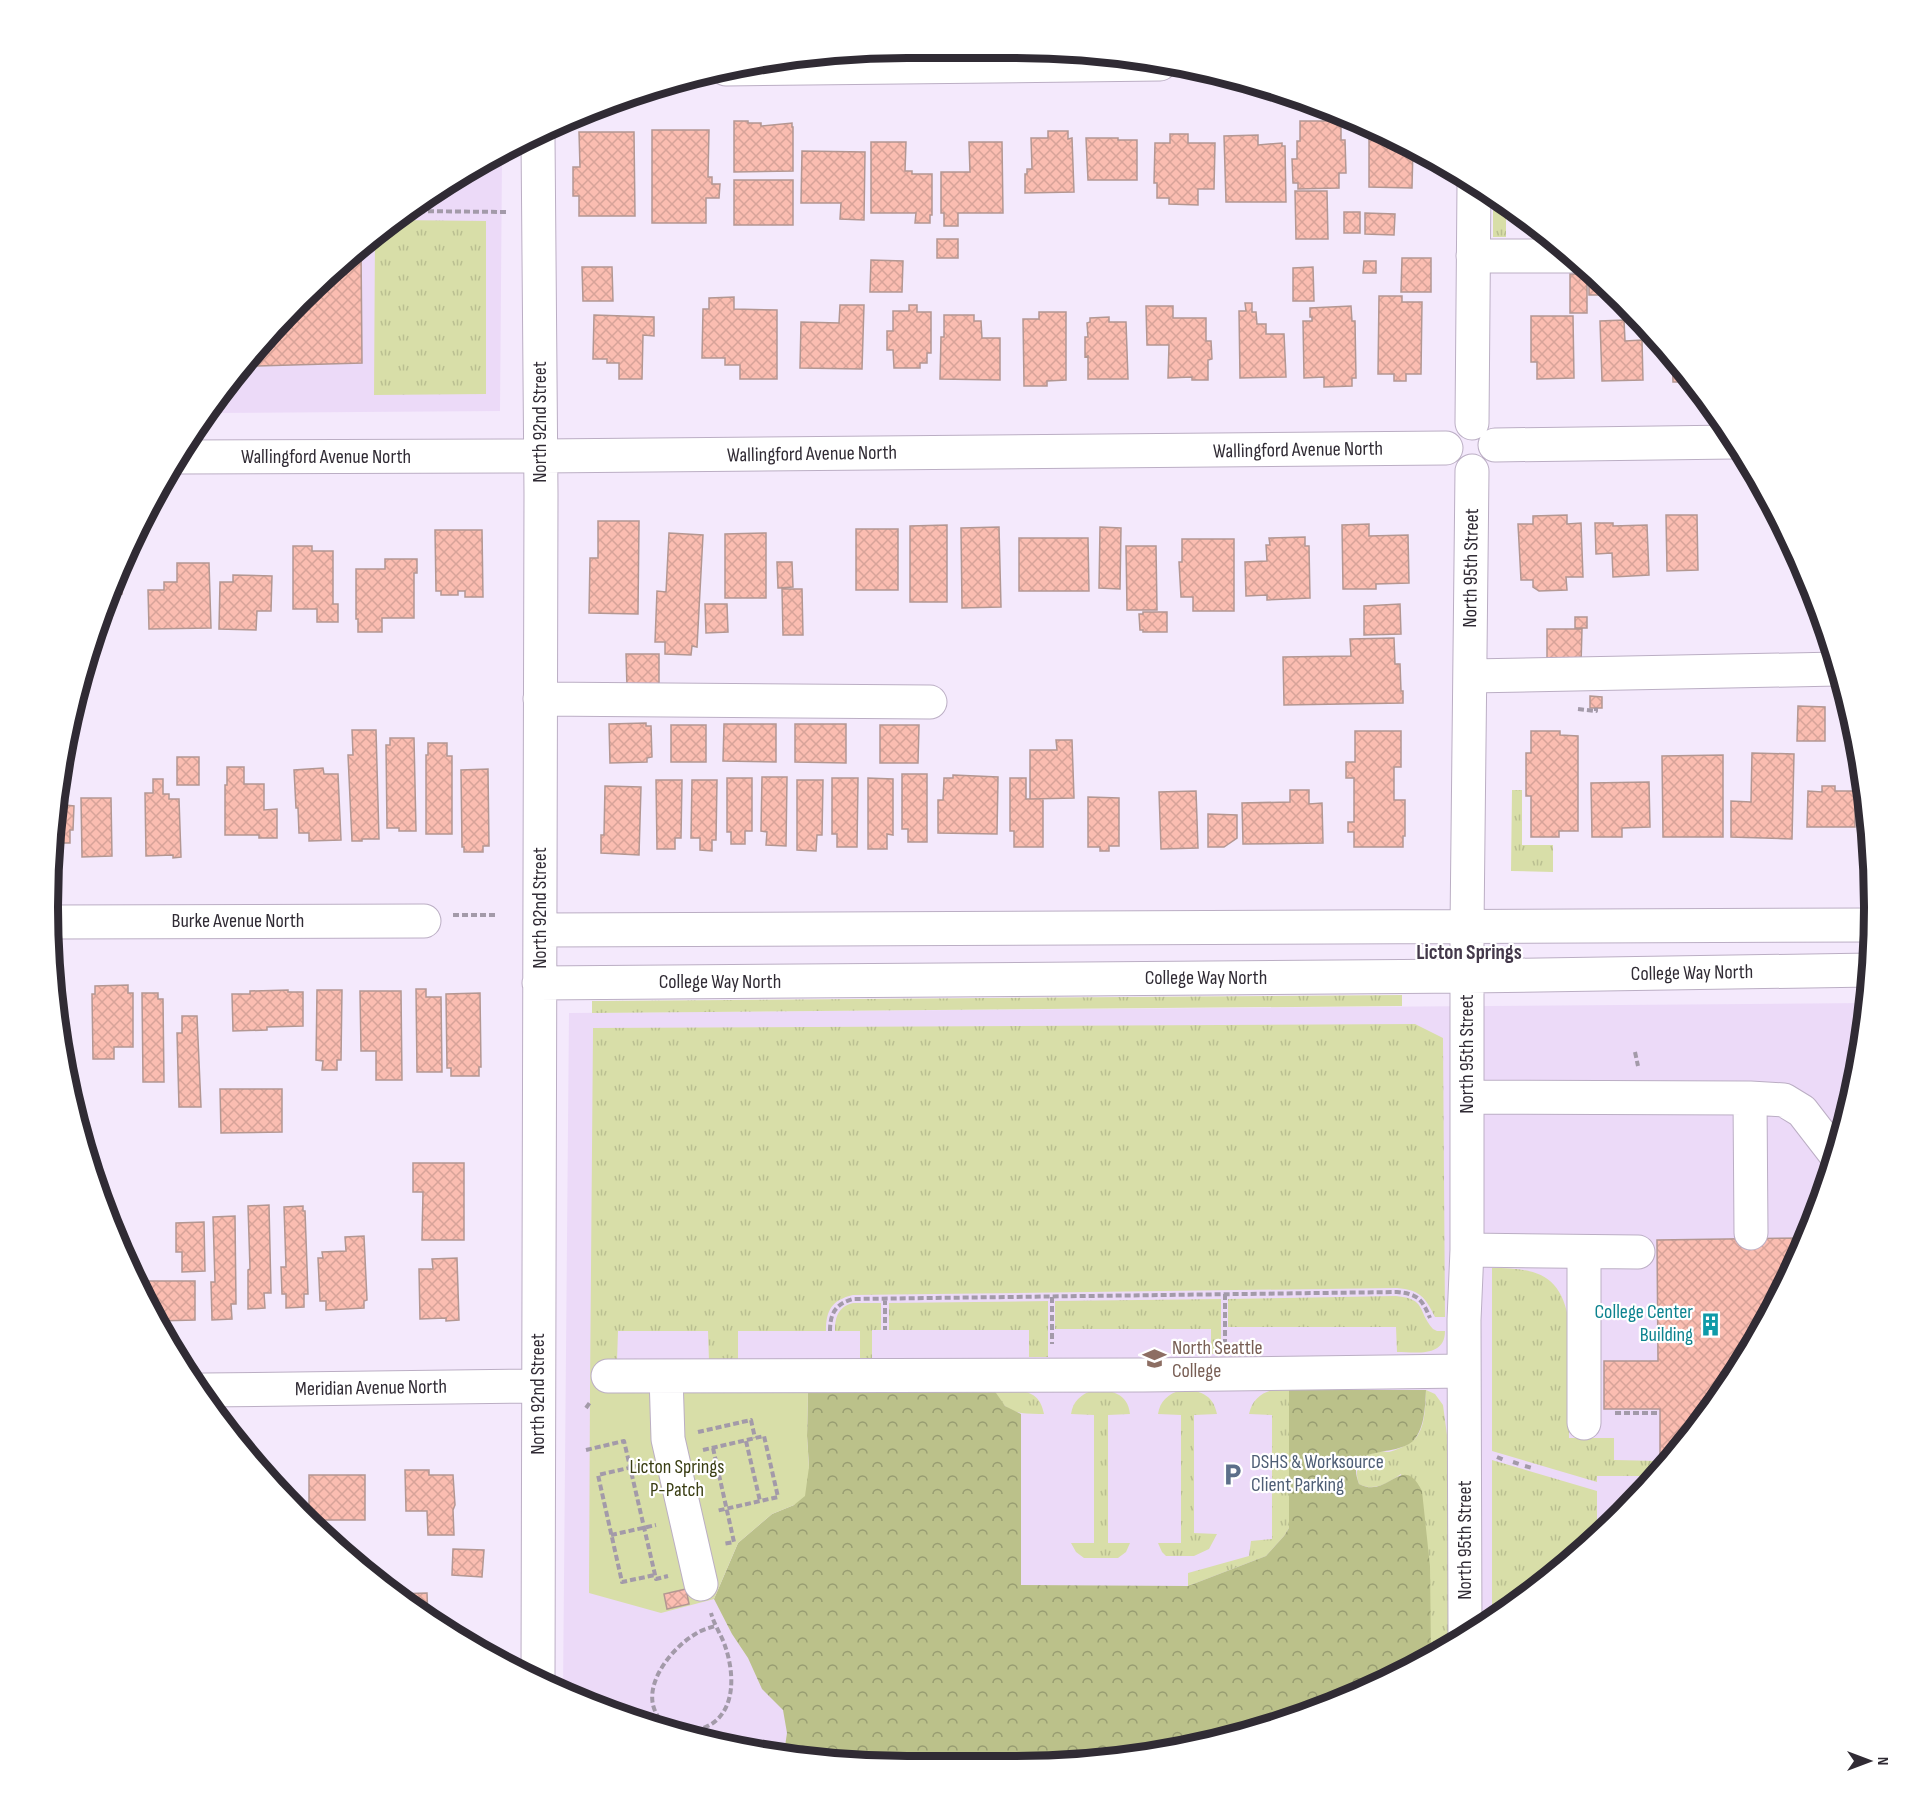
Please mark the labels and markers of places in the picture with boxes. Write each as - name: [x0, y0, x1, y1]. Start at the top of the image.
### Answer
- place label: College Center Building: [1595, 1300, 1693, 1347]
- building icon: College Center Building: [1698, 1311, 1724, 1337]
- place label: North Seattle College: [1172, 1336, 1263, 1383]
- school or university icon: North Seattle College: [1141, 1346, 1167, 1372]
- place label: DSHS & Worksource Client Parking: [1251, 1450, 1384, 1497]
- parking icon: DSHS & Worksource Client Parking: [1220, 1461, 1246, 1487]

